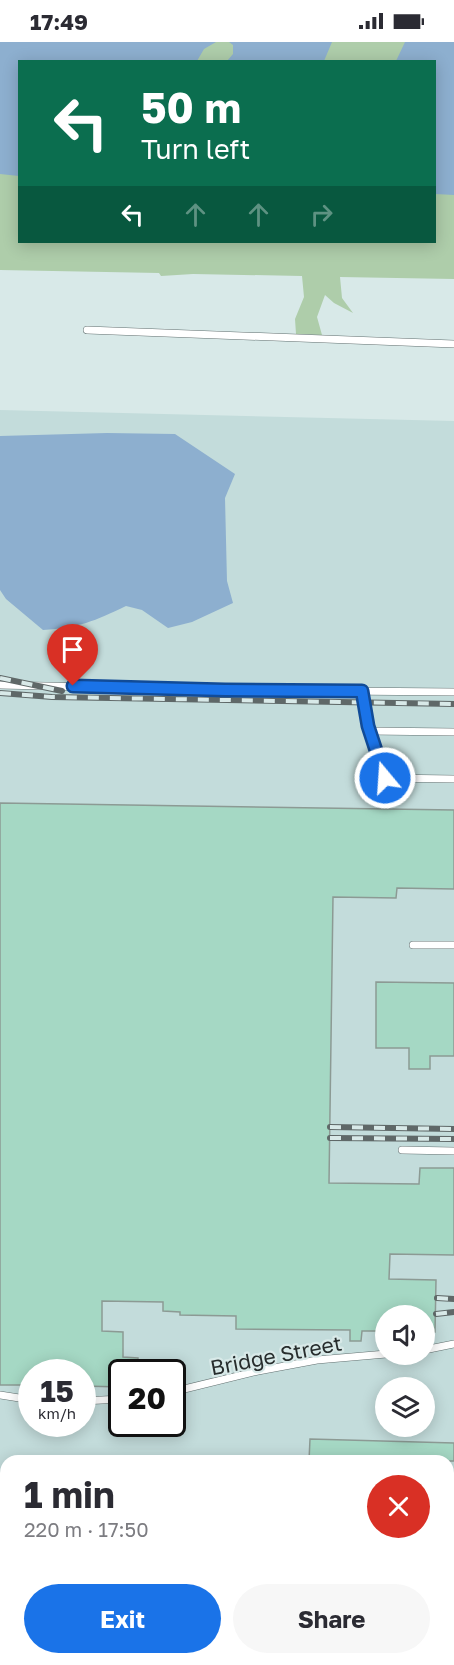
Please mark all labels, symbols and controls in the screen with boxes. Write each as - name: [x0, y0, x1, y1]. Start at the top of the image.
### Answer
- text: 17:49: [30, 8, 88, 35]
- text: 50 m: [141, 82, 241, 132]
- icon: left: [42, 84, 120, 162]
- text: Turn left: [141, 133, 250, 165]
- icon: left: [116, 198, 149, 231]
- icon: ahead: [179, 198, 212, 231]
- icon: ahead: [242, 198, 275, 231]
- icon: right: [305, 198, 338, 231]
- pin: [47, 624, 98, 686]
- icon: arrive: [56, 633, 89, 666]
- position arrow: [353, 746, 417, 810]
- map controls: [375, 1305, 435, 1437]
- button: sound: [375, 1305, 435, 1365]
- street label: Bridge Street: [208, 1330, 344, 1380]
- speed limit sign: 20: [108, 1359, 186, 1437]
- text: 15: [40, 1373, 74, 1409]
- button: layers: [375, 1377, 435, 1437]
- text: km/h: [38, 1404, 76, 1422]
- text: 1 min: [24, 1473, 115, 1516]
- button: close: [367, 1475, 430, 1538]
- text: 220 m · 17:50: [24, 1517, 149, 1541]
- button: Exit: [24, 1584, 221, 1653]
- button: Share: [233, 1584, 430, 1653]

